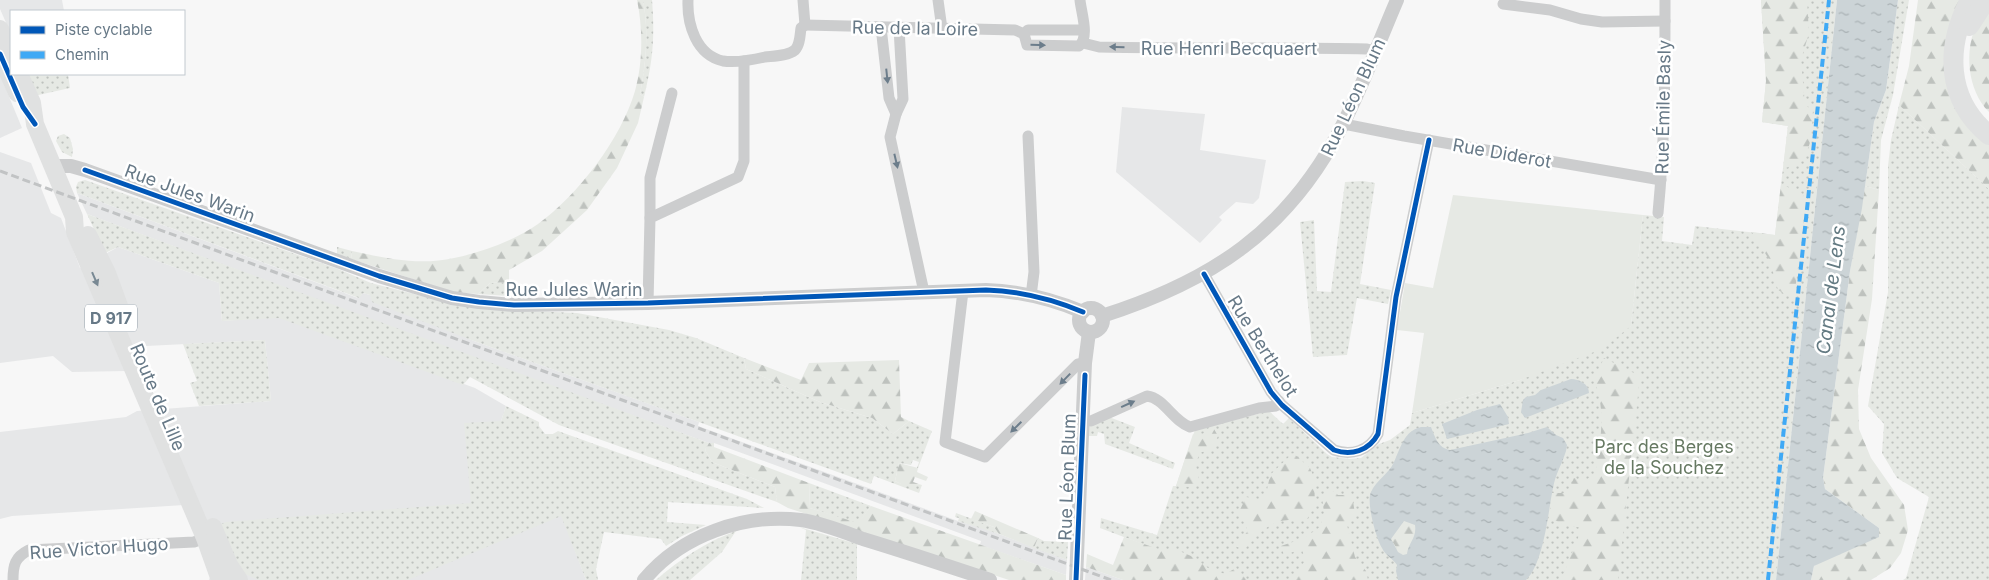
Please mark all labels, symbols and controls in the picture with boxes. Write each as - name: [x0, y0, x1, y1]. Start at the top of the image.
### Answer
- legend: [10, 10, 185, 75]
- street label: Rue de la Loire: [852, 16, 978, 40]
- text: Piste cyclable: [55, 20, 152, 39]
- street label: Rue Léon Blum: [1317, 35, 1389, 159]
- street label: Rue Henri Becquaert: [1141, 38, 1317, 59]
- street label: Rue Émile Basly: [1650, 40, 1675, 174]
- one-way arrow: [1031, 41, 1047, 49]
- one-way arrow: [1108, 43, 1124, 51]
- text: Chemin: [55, 45, 109, 64]
- one-way arrow: [883, 68, 891, 84]
- street label: Rue Diderot: [1451, 134, 1553, 172]
- one-way arrow: [892, 154, 900, 169]
- street label: Rue Jules Warin: [122, 160, 258, 226]
- water label: Canal de Lens: [1812, 224, 1850, 356]
- one-way arrow: [91, 272, 99, 286]
- street label: Rue Jules Warin: [505, 279, 643, 300]
- street label: Rue Berthelot: [1224, 292, 1302, 400]
- road number: D 917: [85, 304, 137, 332]
- street label: Route de Lille: [126, 340, 190, 454]
- one-way arrow: [1059, 372, 1071, 384]
- one-way arrow: [1121, 400, 1135, 408]
- street label: Rue Léon Blum: [1054, 413, 1080, 541]
- one-way arrow: [1010, 421, 1022, 433]
- park label: Parc des Berges de la Souchez: [1594, 436, 1734, 478]
- street label: Rue Victor Hugo: [29, 533, 169, 563]

